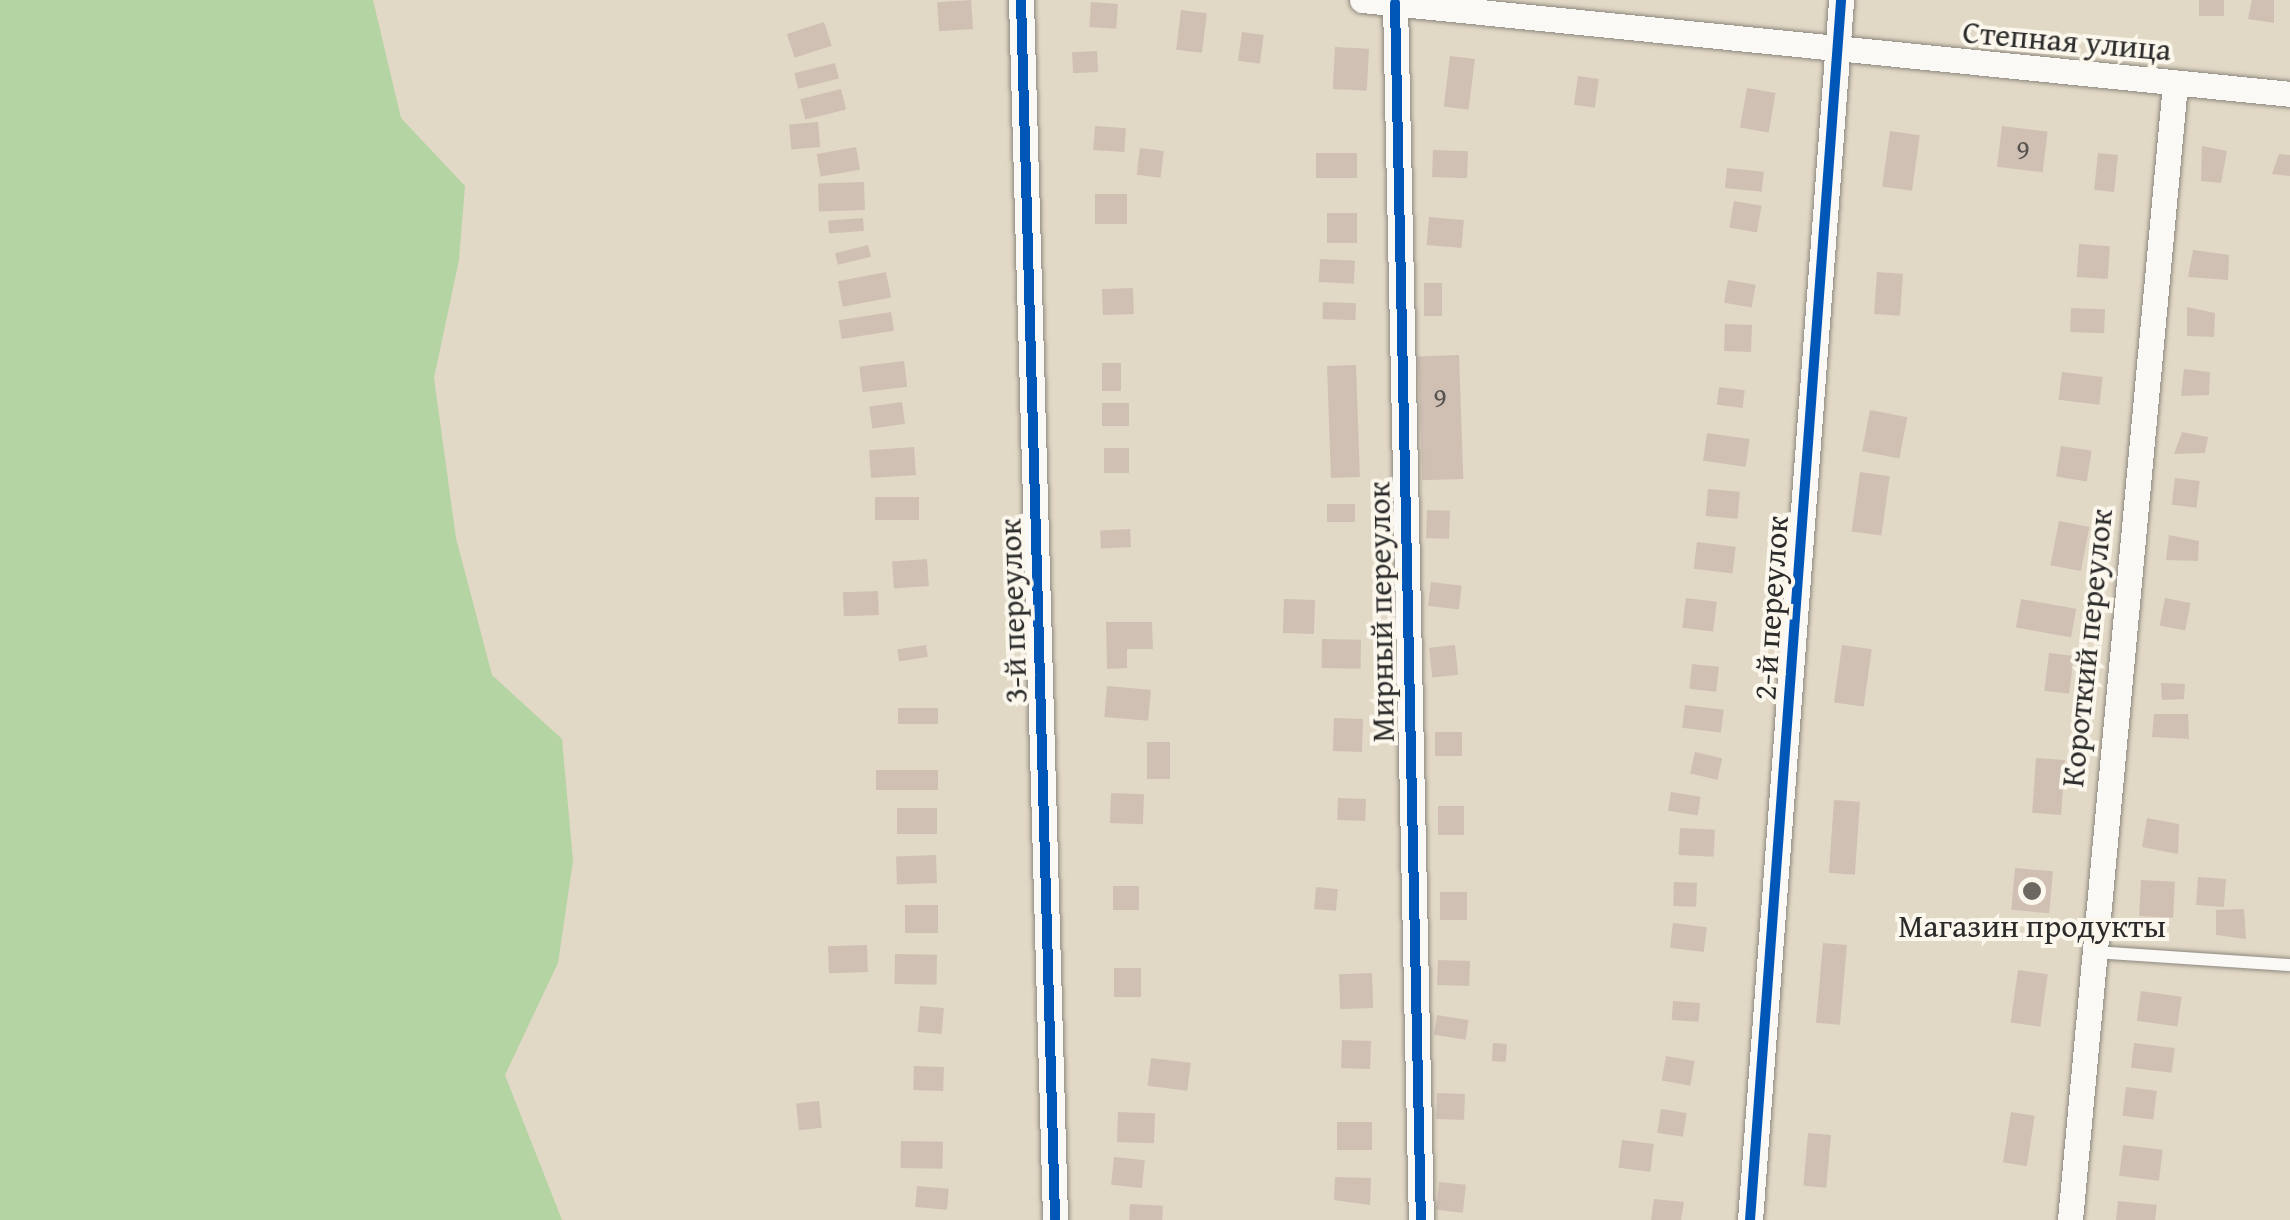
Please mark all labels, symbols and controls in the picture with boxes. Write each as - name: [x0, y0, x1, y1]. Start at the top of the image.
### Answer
- street label: Степная улица: [1961, 13, 2173, 69]
- house number: 9: [2016, 132, 2030, 166]
- house number: 9: [1433, 380, 1447, 414]
- street label: Мирный переулок: [1360, 481, 1402, 743]
- street label: Короткий переулок: [2053, 507, 2121, 789]
- street label: 2-й переулок: [1745, 514, 1797, 702]
- street label: 3-й переулок: [991, 518, 1035, 704]
- marker: Магазин продукты: [2021, 880, 2043, 902]
- place label: Магазин продукты: [1898, 907, 2166, 945]

